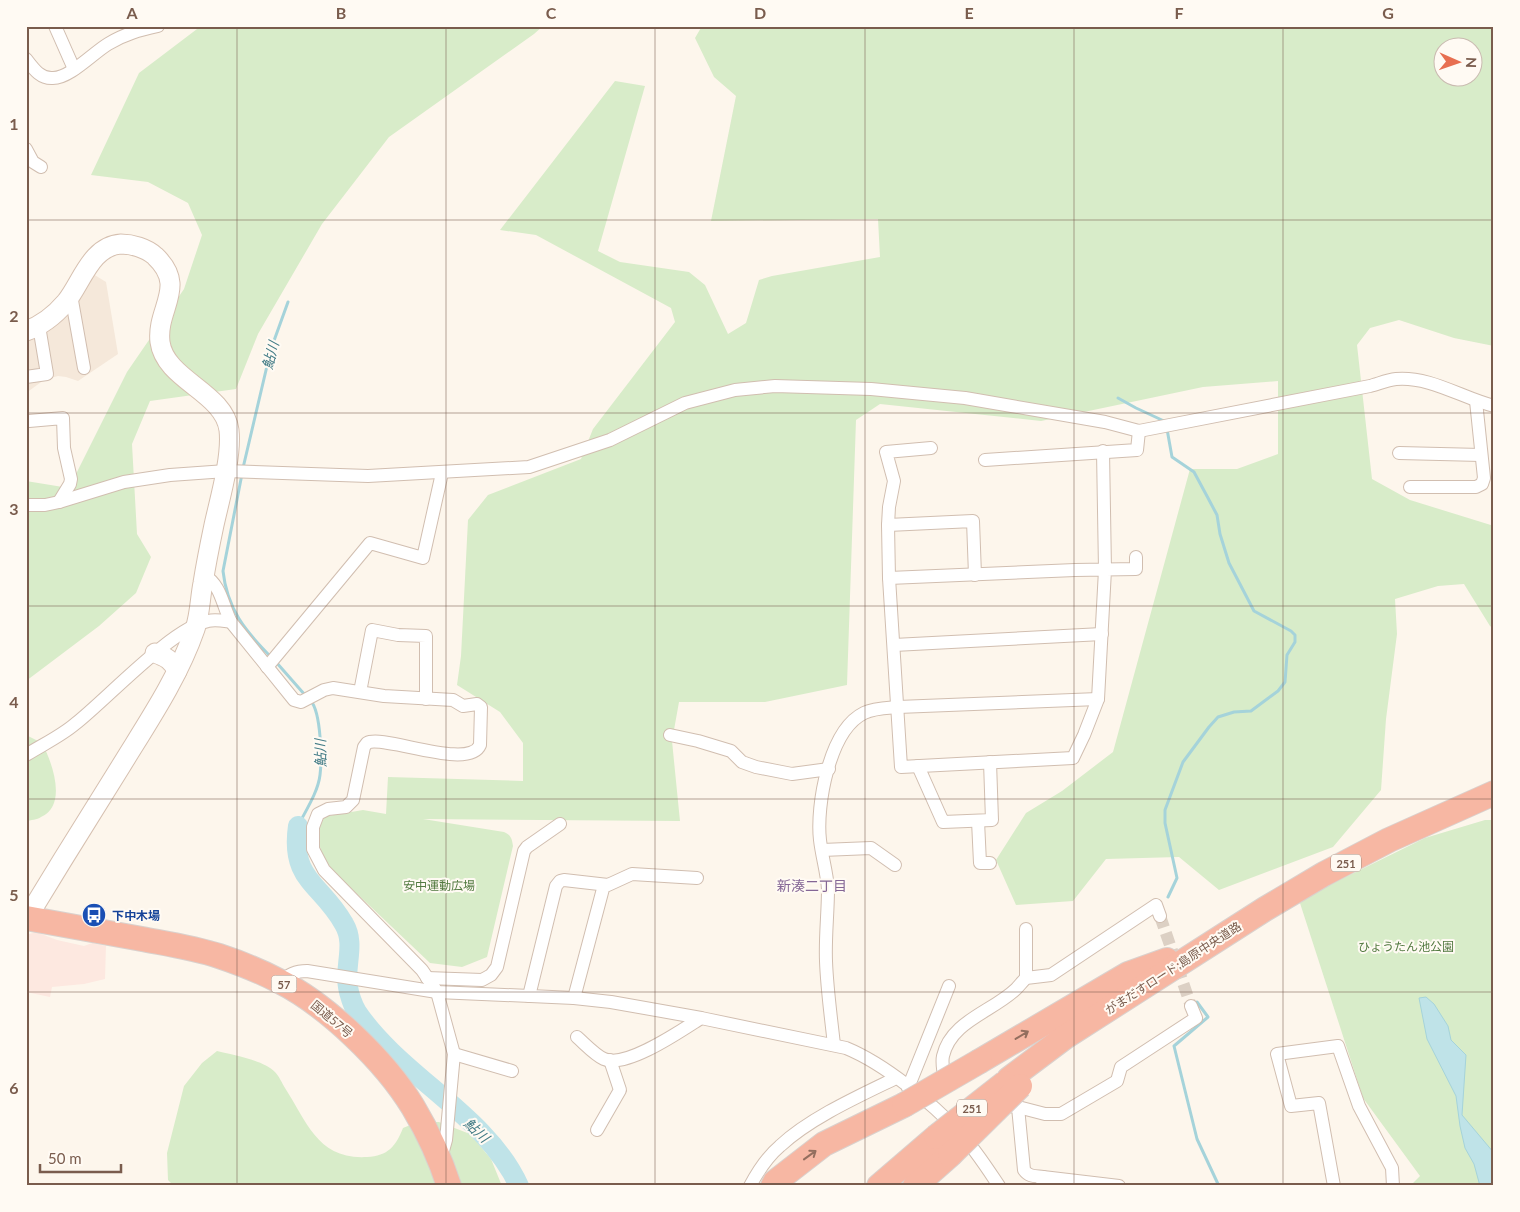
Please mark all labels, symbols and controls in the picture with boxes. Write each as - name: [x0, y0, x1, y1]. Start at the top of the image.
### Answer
- text: A: [125, 3, 138, 22]
- text: B: [336, 3, 346, 22]
- text: C: [546, 3, 557, 22]
- text: D: [754, 3, 766, 22]
- text: E: [964, 3, 974, 22]
- text: F: [1174, 3, 1184, 22]
- text: G: [1382, 3, 1394, 22]
- north arrow: [1432, 38, 1482, 88]
- text: N: [1463, 57, 1480, 68]
- text: 1: [9, 114, 19, 133]
- text: 2: [9, 306, 19, 325]
- water label: 鮎川: [258, 337, 282, 371]
- text: 3: [9, 499, 19, 518]
- text: 4: [9, 692, 19, 711]
- water label: 鮎川: [311, 737, 329, 767]
- road number: 251: [1331, 854, 1361, 871]
- district label: 新湊二丁目: [777, 877, 847, 894]
- park label: 安中運動広場: [403, 878, 475, 893]
- text: 5: [9, 885, 19, 904]
- bus stop icon: 下中木場: [81, 902, 107, 928]
- place label: 下中木場: [112, 908, 160, 923]
- street label: がまだすロード;島原中央道路: [1102, 918, 1244, 1018]
- park label: ひょうたん池公園: [1358, 939, 1454, 954]
- road number: 57: [272, 976, 296, 992]
- street label: 国道57号: [308, 997, 356, 1041]
- one-way arrow: [1014, 1030, 1028, 1040]
- text: 6: [9, 1078, 19, 1097]
- road number: 251: [957, 1100, 987, 1116]
- water label: 鮎川: [461, 1114, 494, 1147]
- scale bar: [40, 1142, 121, 1174]
- text: 50 m: [48, 1149, 82, 1167]
- one-way arrow: [803, 1149, 816, 1160]

